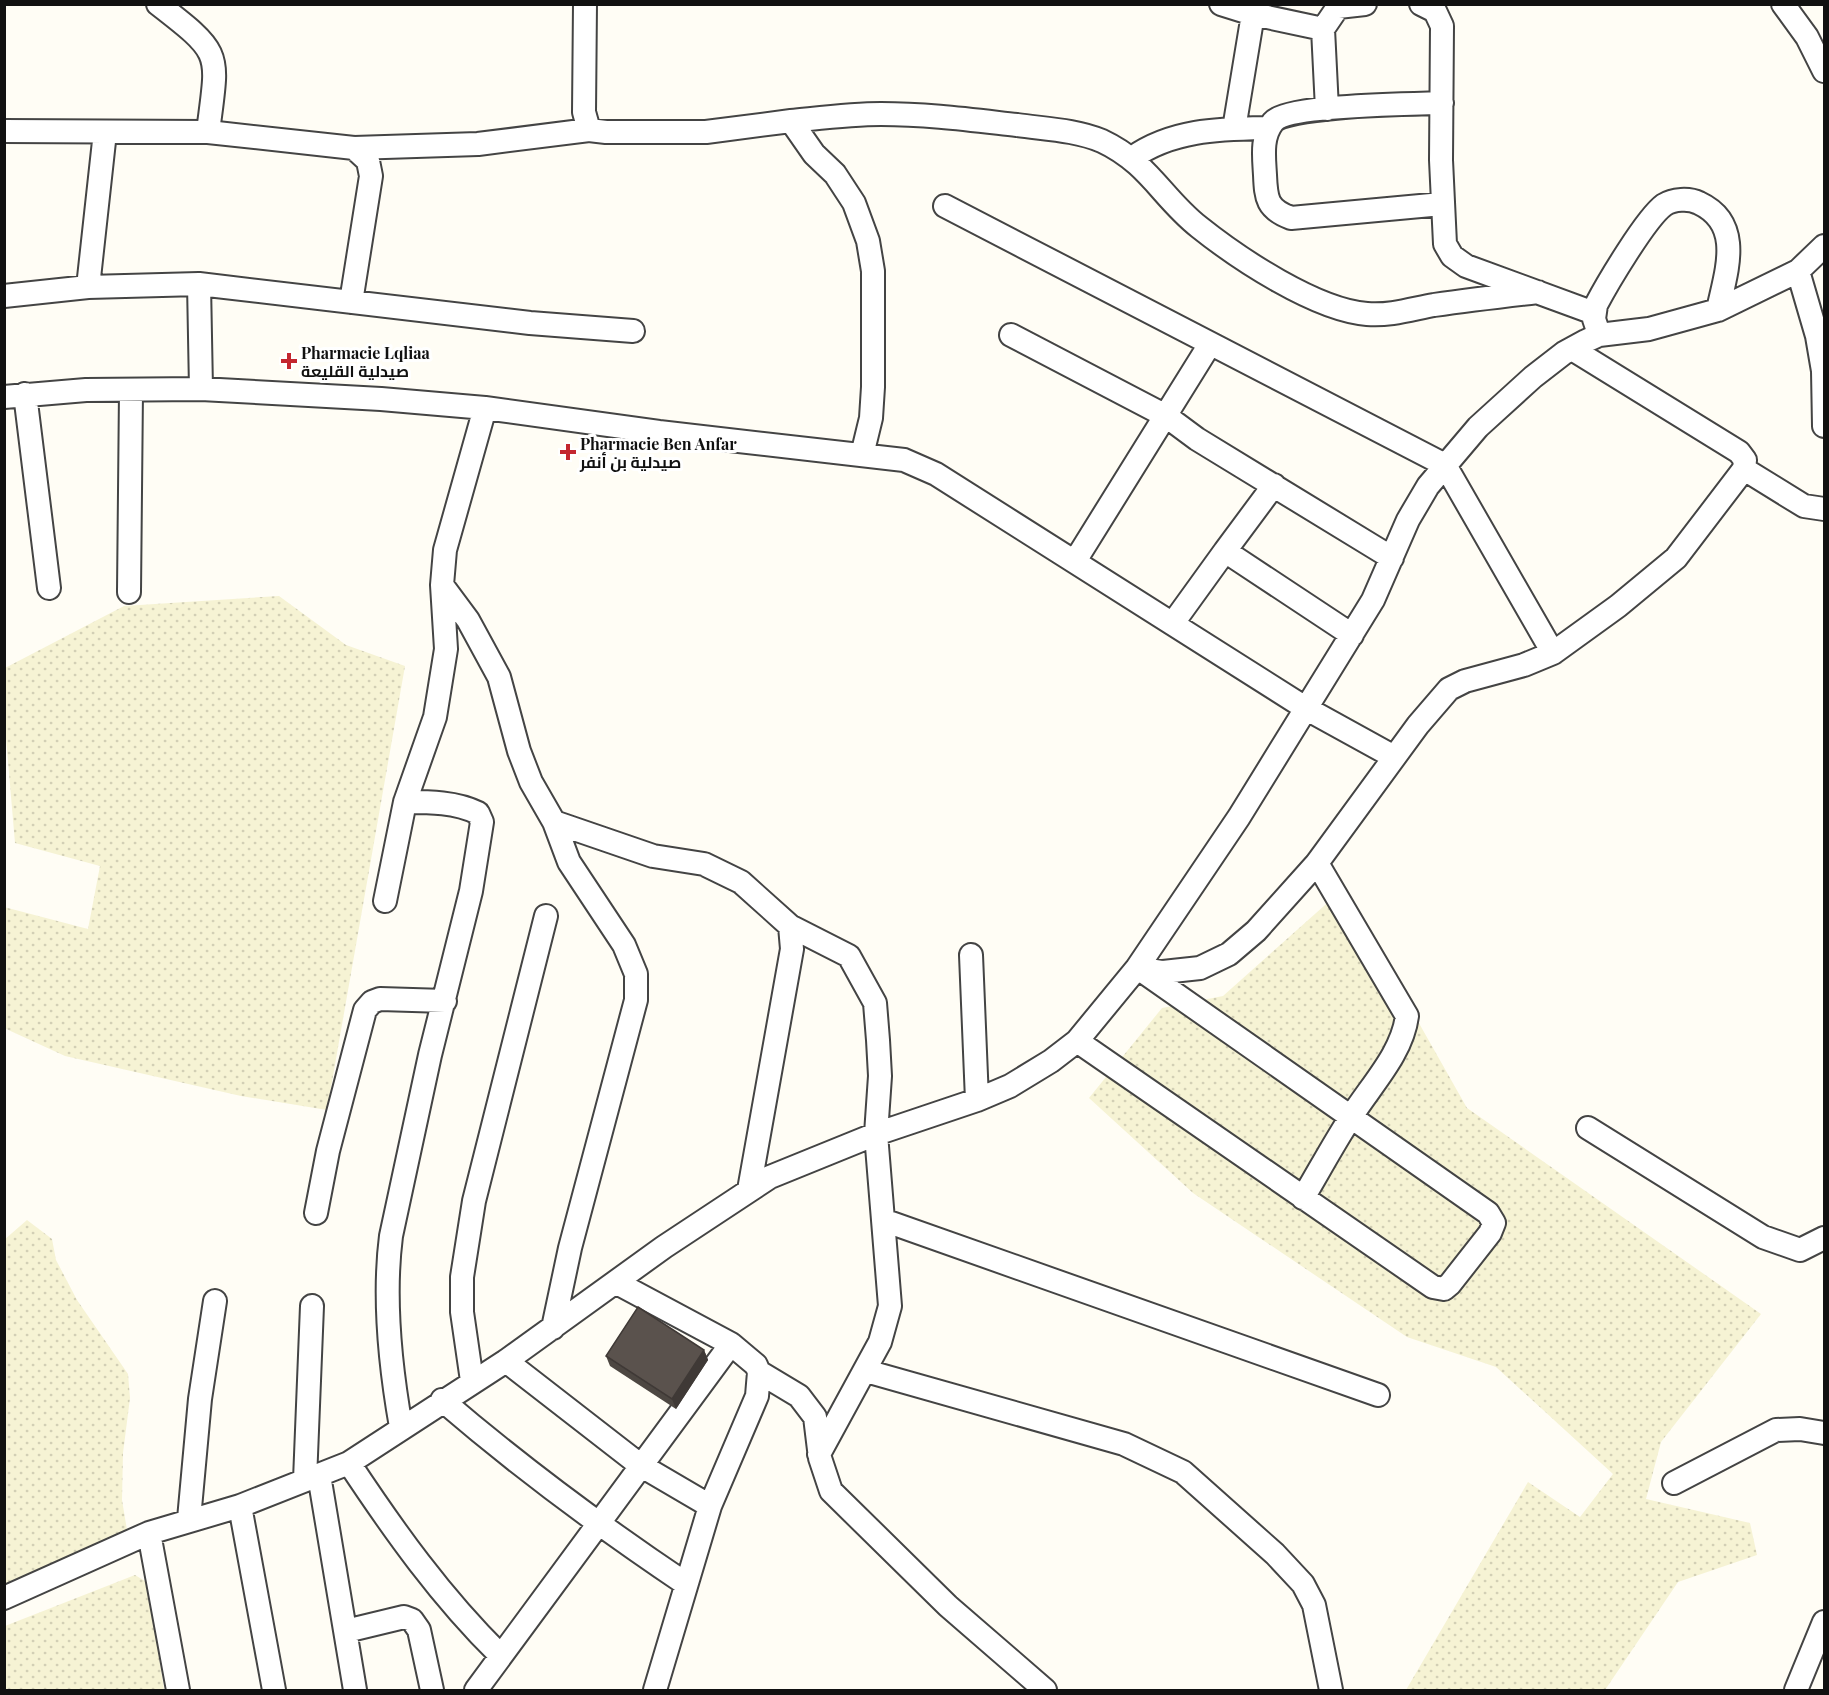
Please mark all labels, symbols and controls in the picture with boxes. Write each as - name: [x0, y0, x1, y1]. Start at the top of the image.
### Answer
- place label: Pharmacie Lqliaa صيدلية القليعة: [301, 342, 431, 381]
- marker: Pharmacie Lqliaa صيدلية القليعة: [282, 354, 296, 368]
- place label: Pharmacie Ben Anfar صيدلية بن أنفر: [579, 433, 737, 472]
- marker: Pharmacie Ben Anfar صيدلية بن أنفر: [561, 445, 575, 459]

